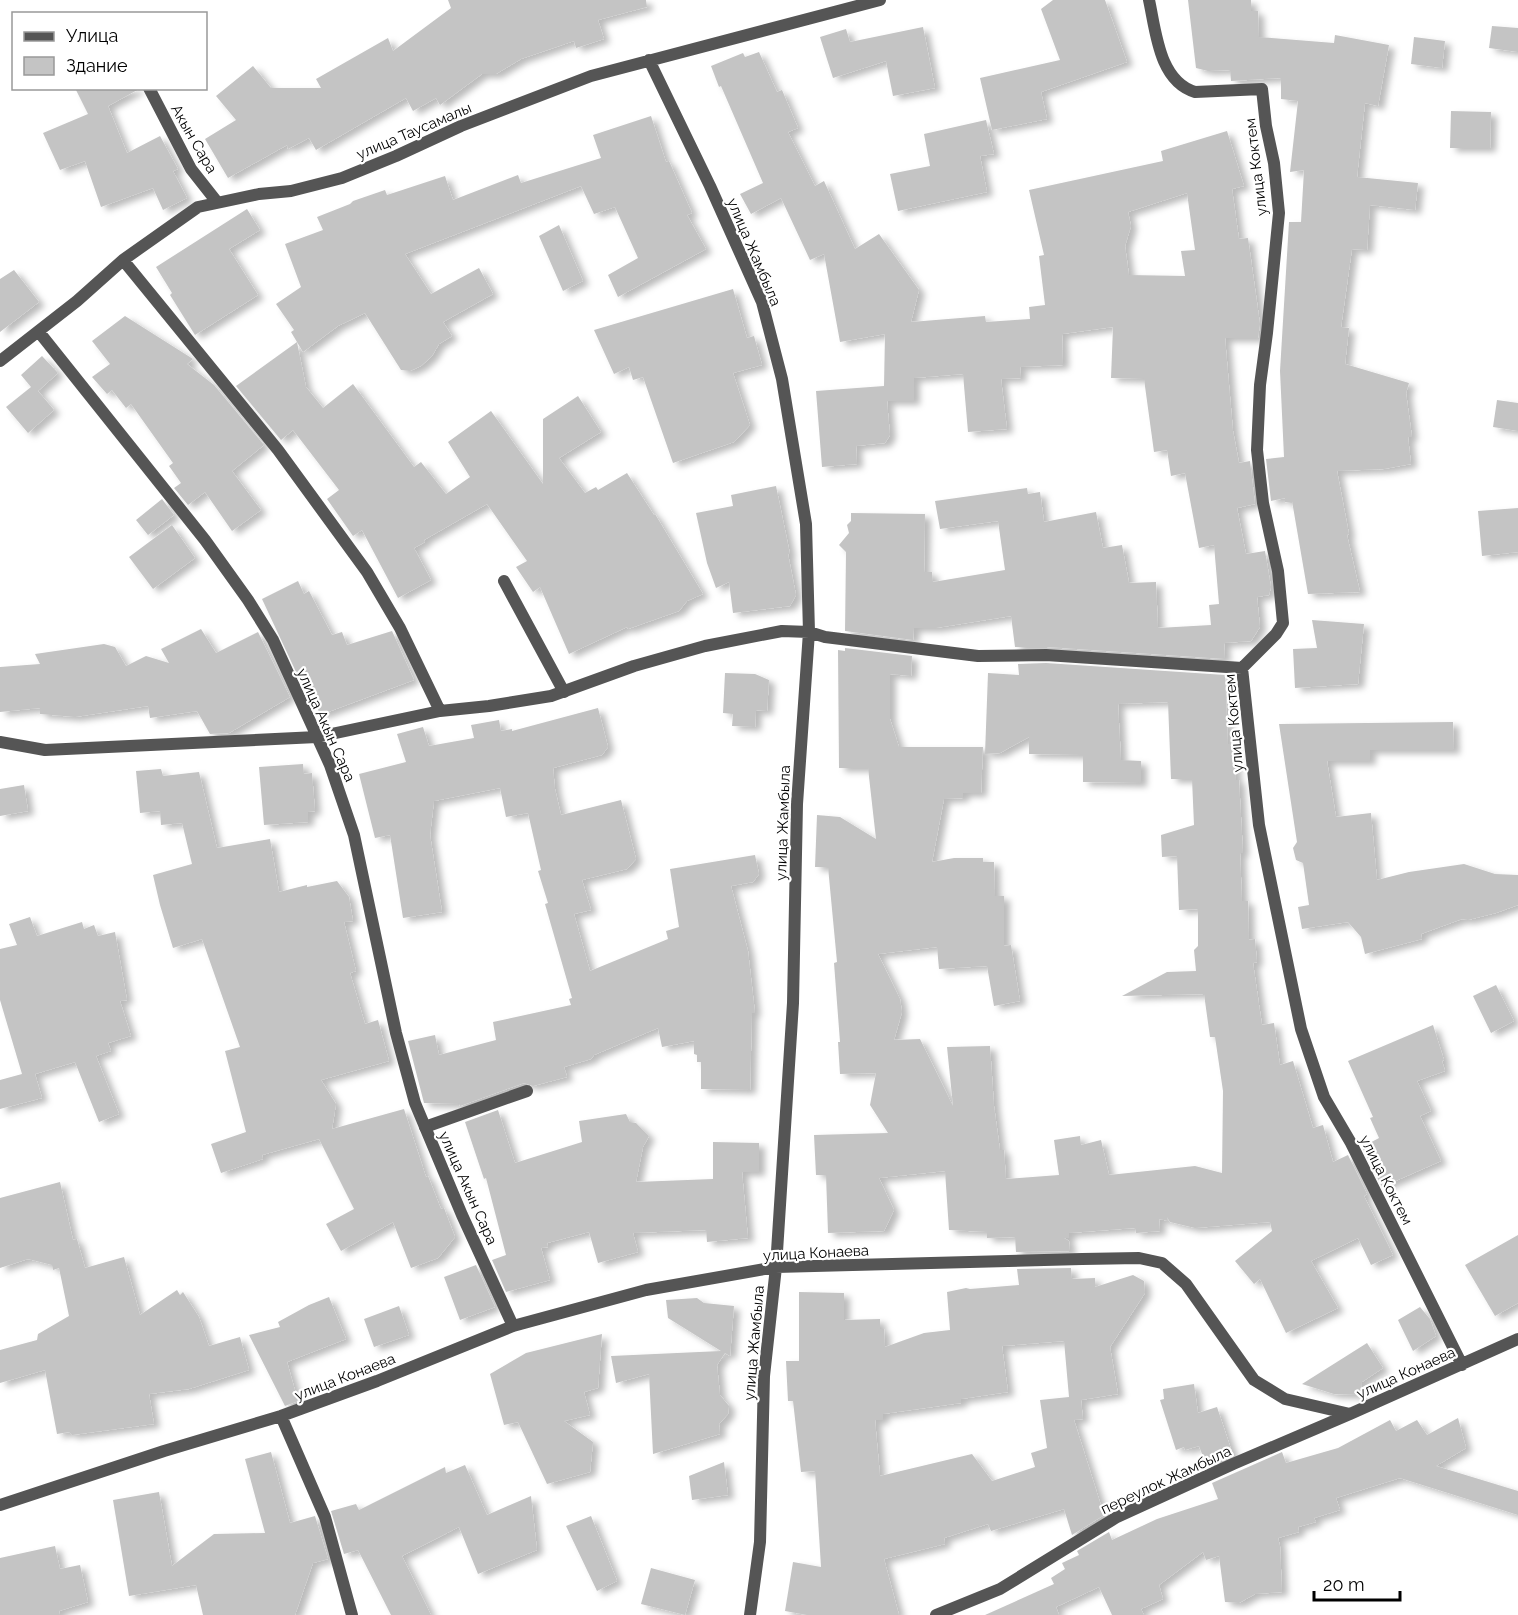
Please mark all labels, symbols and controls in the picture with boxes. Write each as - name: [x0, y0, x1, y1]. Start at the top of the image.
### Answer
- legend: [12, 12, 207, 90]
- text: Улица: [66, 25, 118, 46]
- text: Здание: [66, 55, 128, 76]
- street label: улица Таусамалы: [354, 99, 474, 163]
- street label: Акын Сара: [167, 101, 221, 177]
- street label: улица Коктем: [1241, 117, 1271, 217]
- street label: улица Жамбыла: [723, 195, 785, 309]
- street label: улица Акын Сара: [293, 665, 359, 785]
- street label: улица Коктем: [1221, 673, 1247, 773]
- street label: улица Жамбыла: [772, 765, 794, 881]
- street label: улица Акын Сара: [435, 1128, 501, 1248]
- street label: улица Коктем: [1356, 1132, 1416, 1228]
- street label: улица Конаева: [763, 1241, 869, 1265]
- street label: улица Жамбыла: [740, 1285, 768, 1401]
- street label: улица Конаева: [1354, 1343, 1458, 1403]
- street label: улица Конаева: [292, 1350, 398, 1404]
- street label: переулок Жамбыла: [1098, 1442, 1234, 1518]
- scale bar: [1314, 1564, 1400, 1602]
- text: 20 m: [1323, 1574, 1365, 1595]

